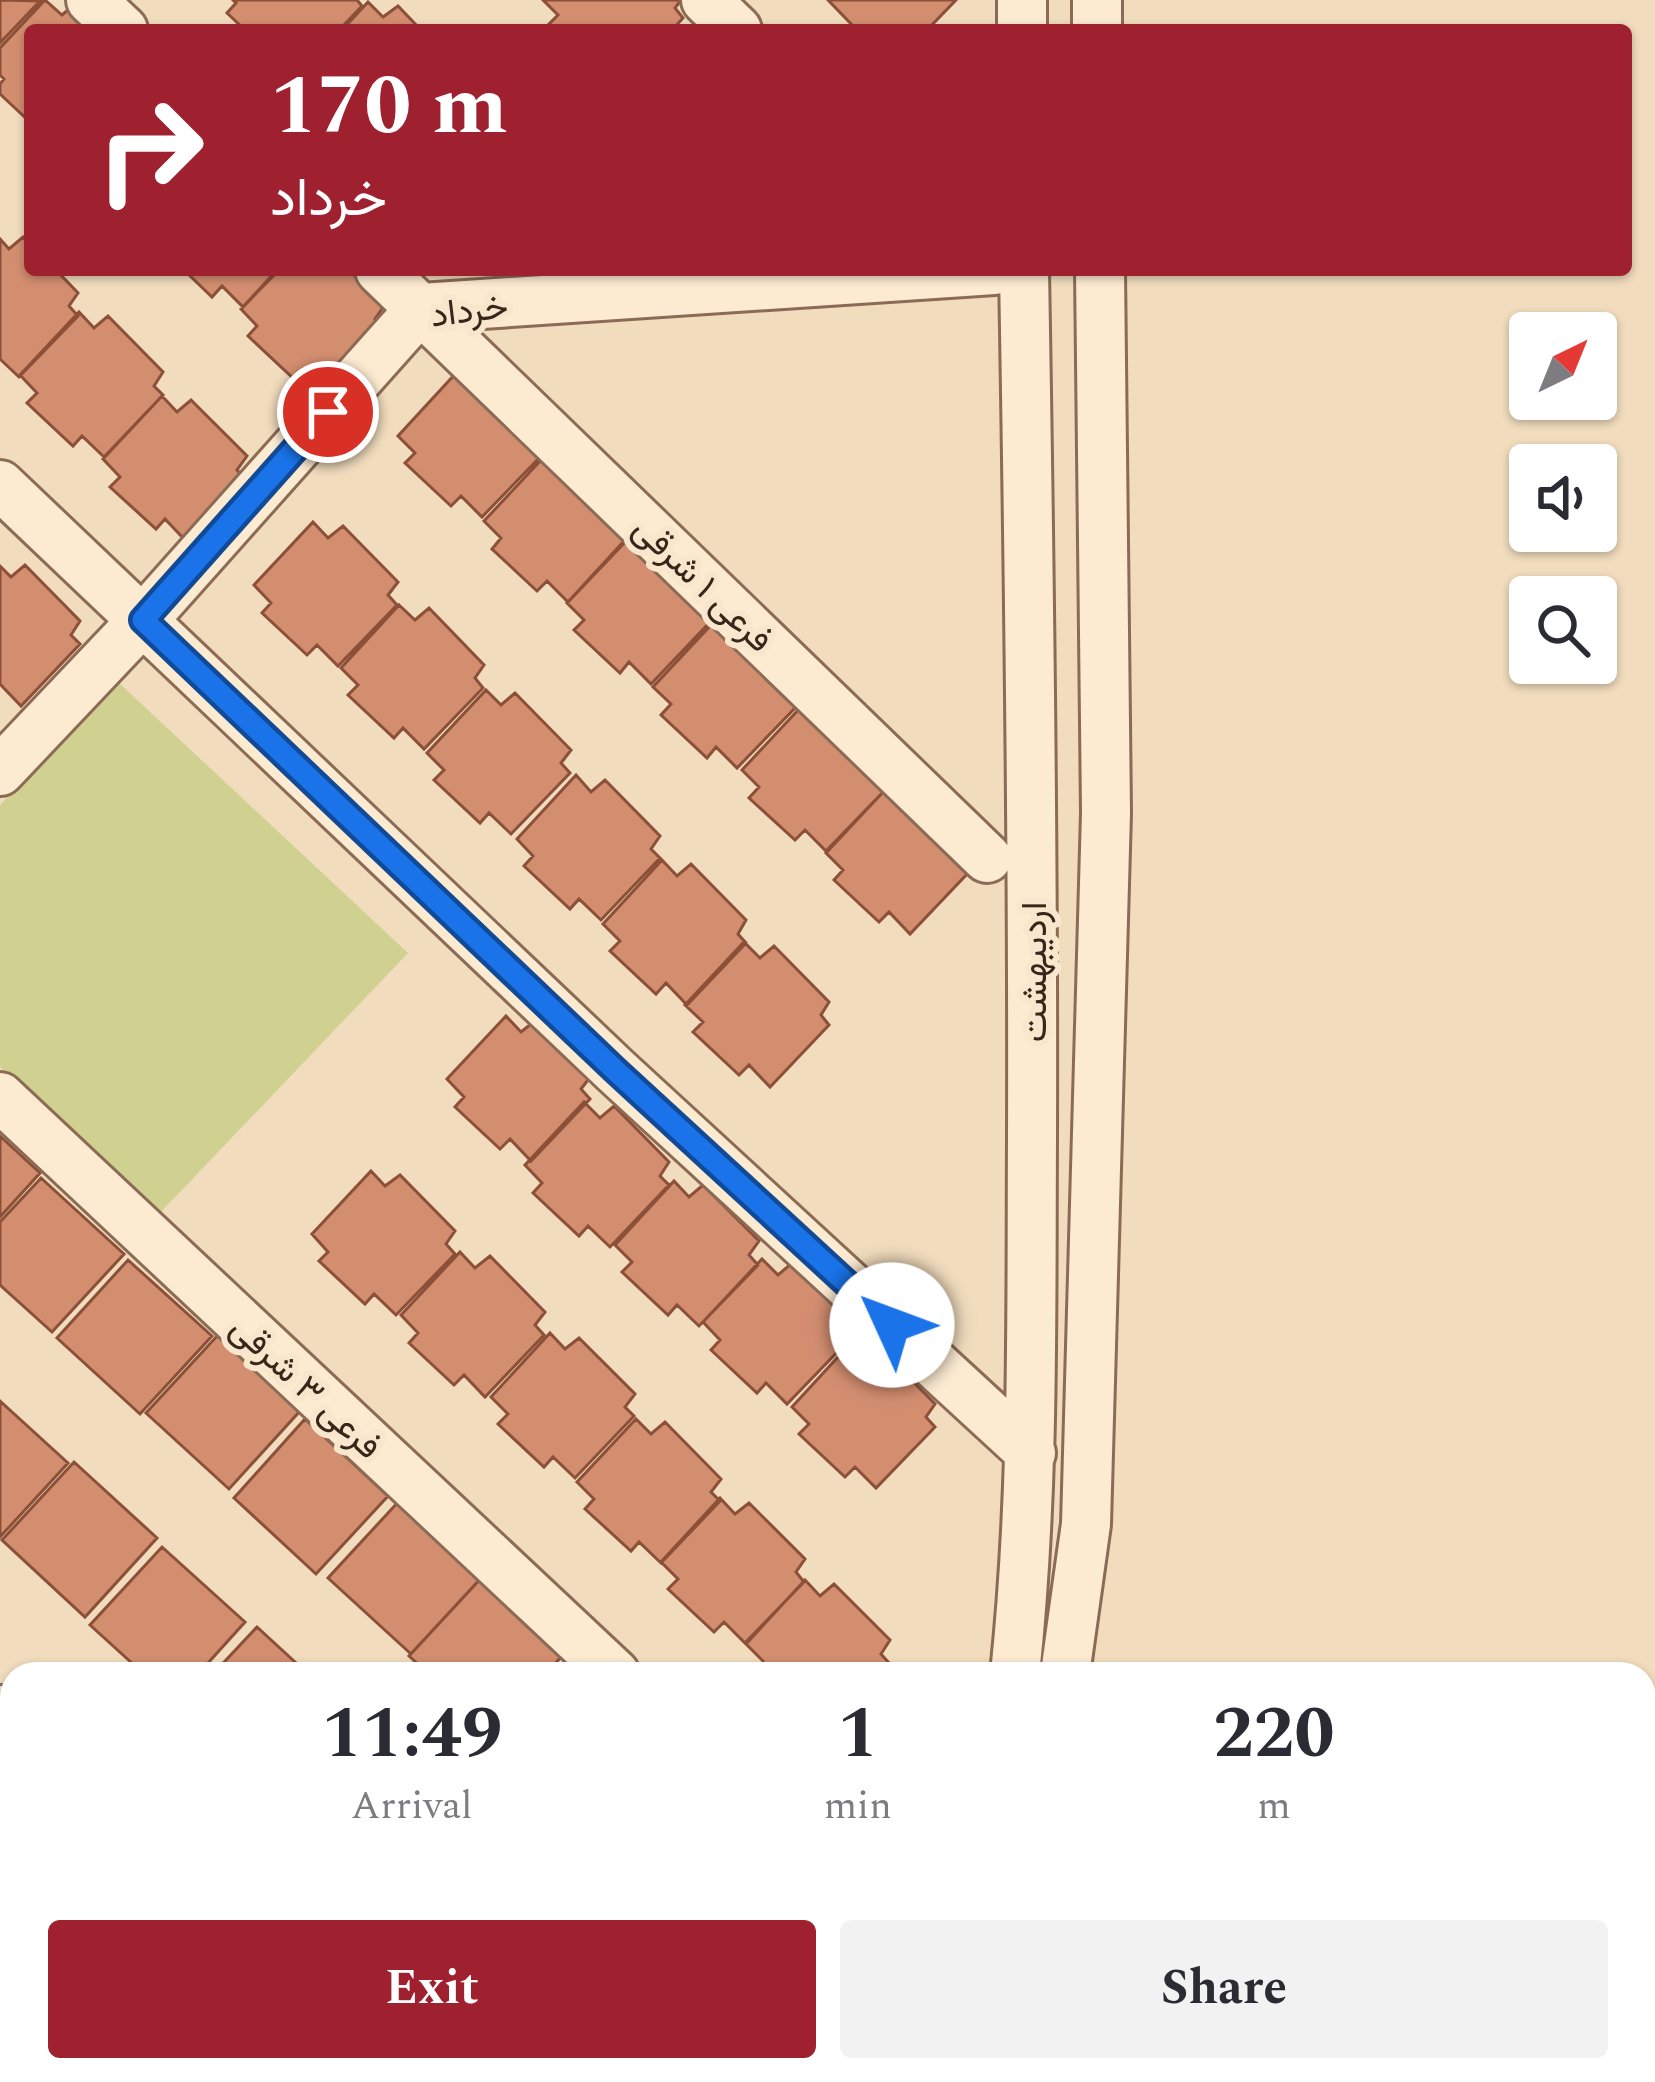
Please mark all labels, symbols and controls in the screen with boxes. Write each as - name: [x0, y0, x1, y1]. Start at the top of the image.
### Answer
- text: 170 m: [270, 43, 508, 171]
- icon: right: [72, 72, 228, 228]
- text: خرداد: [270, 158, 387, 240]
- street label: خرداد: [427, 279, 511, 344]
- north arrow: [1509, 312, 1617, 420]
- map controls: [1509, 312, 1617, 684]
- pin: [277, 361, 379, 463]
- icon: arrive: [295, 379, 361, 445]
- button: sound: [1509, 444, 1617, 552]
- street label: فرعی ۱ شرقی: [619, 503, 785, 666]
- button: search: [1509, 576, 1617, 684]
- street label: اردیبهشت: [1008, 902, 1063, 1042]
- position arrow: [829, 1262, 955, 1388]
- street label: فرعی ۳ شرقی: [217, 1303, 394, 1473]
- text: 11:49: [321, 1680, 502, 1789]
- text: 1: [838, 1680, 878, 1789]
- text: 220: [1213, 1680, 1335, 1789]
- text: Arrival: [351, 1777, 473, 1836]
- text: min: [824, 1777, 892, 1836]
- text: m: [1257, 1777, 1291, 1836]
- button: Exit: [48, 1920, 816, 2058]
- button: Share: [840, 1920, 1608, 2058]

